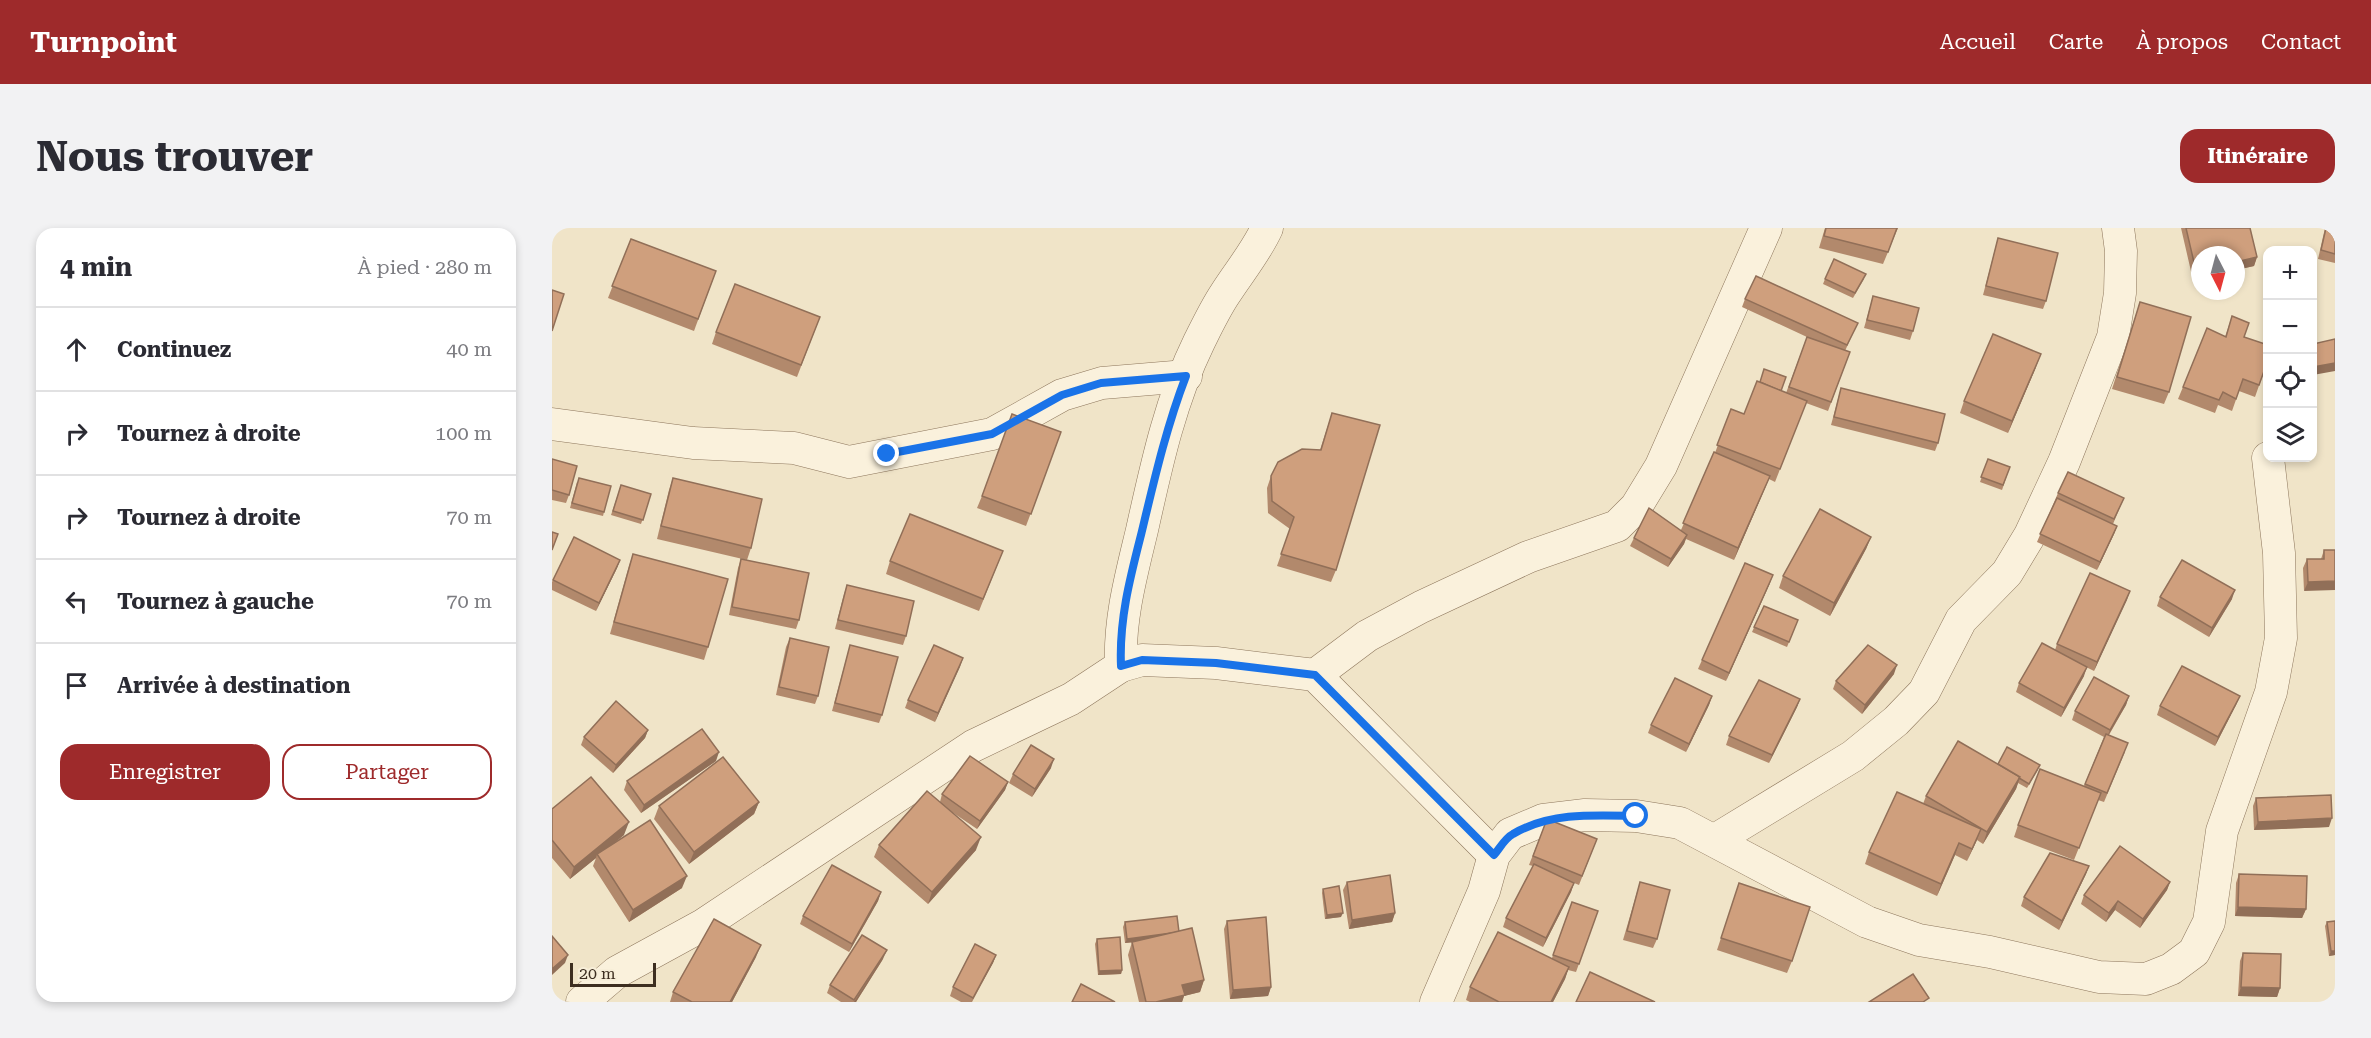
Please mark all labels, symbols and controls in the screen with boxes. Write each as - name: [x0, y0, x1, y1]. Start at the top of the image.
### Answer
- text: Turnpoint: [30, 26, 177, 59]
- text: Accueil: [1940, 30, 2016, 54]
- text: Carte: [2049, 30, 2103, 54]
- text: À propos: [2136, 30, 2228, 54]
- text: Contact: [2261, 30, 2341, 54]
- button: Itinéraire: [2180, 129, 2335, 183]
- text: Nous trouver: [36, 132, 313, 181]
- north arrow: [2191, 246, 2245, 300]
- map controls: [2263, 246, 2317, 462]
- button: +: [2263, 246, 2317, 300]
- text: 4 min: [60, 252, 132, 282]
- text: À pied · 280 m: [358, 255, 492, 279]
- button: −: [2263, 300, 2317, 354]
- icon: ahead: [60, 333, 93, 366]
- text: Continuez: [117, 337, 231, 362]
- text: 40 m: [446, 337, 492, 361]
- button: locate: [2263, 354, 2317, 408]
- button: layers: [2263, 408, 2317, 462]
- icon: right: [60, 417, 93, 450]
- text: Tournez à droite: [117, 421, 301, 446]
- text: 100 m: [435, 421, 492, 445]
- route end: [873, 440, 899, 466]
- icon: right: [60, 501, 93, 534]
- text: Tournez à droite: [117, 505, 301, 530]
- text: 70 m: [446, 505, 492, 529]
- icon: left: [60, 585, 93, 618]
- text: Tournez à gauche: [117, 589, 314, 614]
- text: 70 m: [446, 589, 492, 613]
- icon: arrive: [60, 669, 93, 702]
- text: Arrivée à destination: [117, 673, 351, 698]
- button: Enregistrer: [60, 744, 270, 800]
- button: Partager: [282, 744, 492, 800]
- route start: [1622, 802, 1648, 828]
- scale bar: [570, 960, 656, 988]
- text: 20 m: [579, 964, 616, 983]

